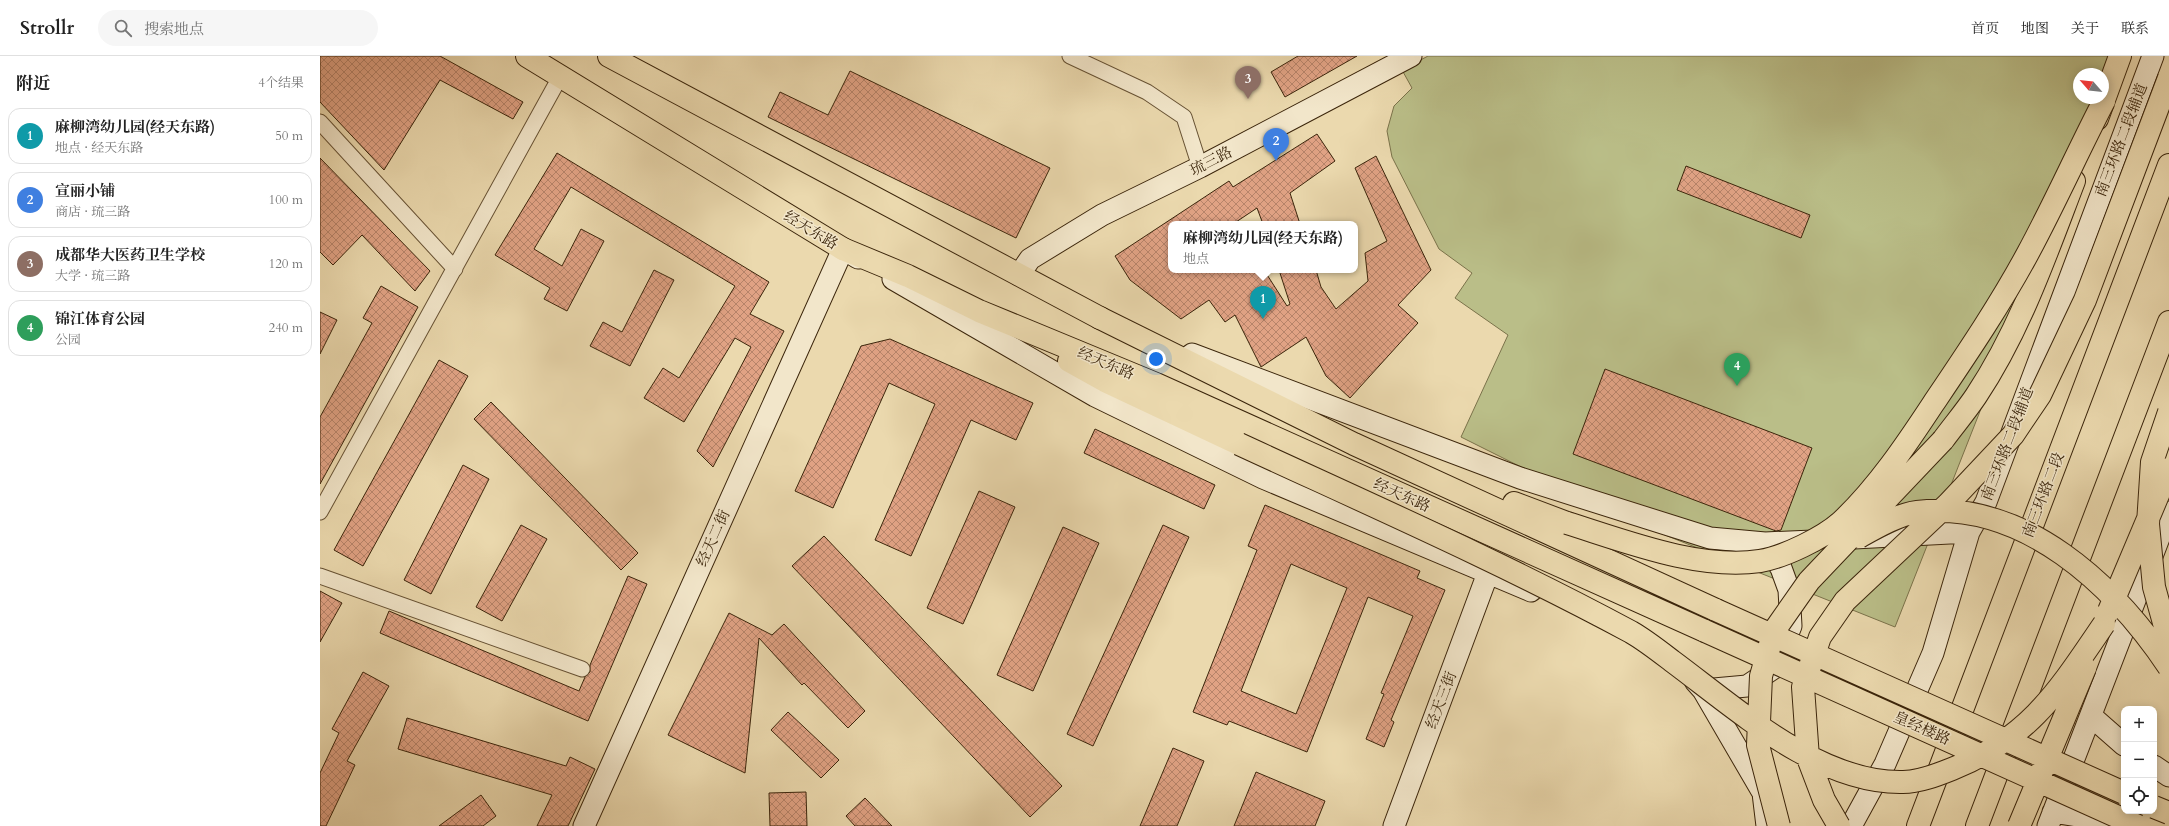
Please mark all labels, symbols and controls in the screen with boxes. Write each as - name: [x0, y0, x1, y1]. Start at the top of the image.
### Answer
- search box: [98, 10, 378, 46]
- text: Strollr: [20, 15, 74, 41]
- icon: search: [112, 17, 134, 39]
- text: 搜索地点: [144, 19, 204, 39]
- text: 首页: [1971, 19, 1999, 38]
- text: 地图: [2021, 19, 2049, 38]
- text: 关于: [2071, 19, 2099, 38]
- text: 联系: [2121, 19, 2149, 38]
- pin: 3: [1235, 66, 1261, 99]
- north arrow: [2073, 68, 2109, 104]
- text: 附近: [16, 72, 50, 95]
- text: 4个结果: [258, 74, 304, 92]
- street label: 南三环路二段辅道: [2090, 80, 2152, 200]
- text: 麻柳湾幼儿园(经天东路): [55, 117, 215, 137]
- text: 1: [27, 127, 33, 145]
- text: 50 m: [275, 127, 303, 145]
- pin: 2: [1263, 128, 1289, 161]
- text: 地点 · 经天东路: [55, 139, 143, 157]
- street label: 琉三路: [1186, 142, 1236, 180]
- text: 宣丽小铺: [55, 181, 115, 201]
- text: 2: [27, 191, 33, 209]
- text: 100 m: [269, 191, 303, 209]
- text: 商店 · 琉三路: [55, 203, 130, 221]
- street label: 经天东路: [780, 206, 842, 254]
- popup: [1168, 221, 1358, 273]
- text: 麻柳湾幼儿园(经天东路): [1183, 228, 1343, 248]
- text: 成都华大医药卫生学校: [55, 245, 205, 265]
- text: 地点: [1183, 250, 1209, 268]
- text: 3: [27, 255, 33, 273]
- text: 120 m: [269, 255, 303, 273]
- text: 大学 · 琉三路: [55, 267, 130, 285]
- pin: 1: [1250, 286, 1276, 319]
- text: 锦江体育公园: [55, 309, 145, 329]
- text: 4: [27, 319, 33, 337]
- text: 240 m: [269, 319, 303, 337]
- text: 公园: [55, 331, 81, 349]
- street label: 经天东路: [1074, 342, 1138, 384]
- your location: [1146, 349, 1166, 369]
- pin: 4: [1724, 353, 1750, 386]
- street label: 南三环路二段辅道: [1976, 384, 2038, 504]
- street label: 南三环路二段: [2018, 449, 2068, 541]
- street label: 经天东路: [1371, 474, 1433, 516]
- street label: 经天二街: [692, 507, 734, 569]
- street label: 经天三街: [1421, 668, 1461, 732]
- map controls: [2121, 706, 2157, 814]
- button: +: [2121, 706, 2157, 742]
- street label: 皇经楼路: [1891, 707, 1953, 749]
- button: −: [2121, 742, 2157, 778]
- button: locate: [2121, 778, 2157, 814]

